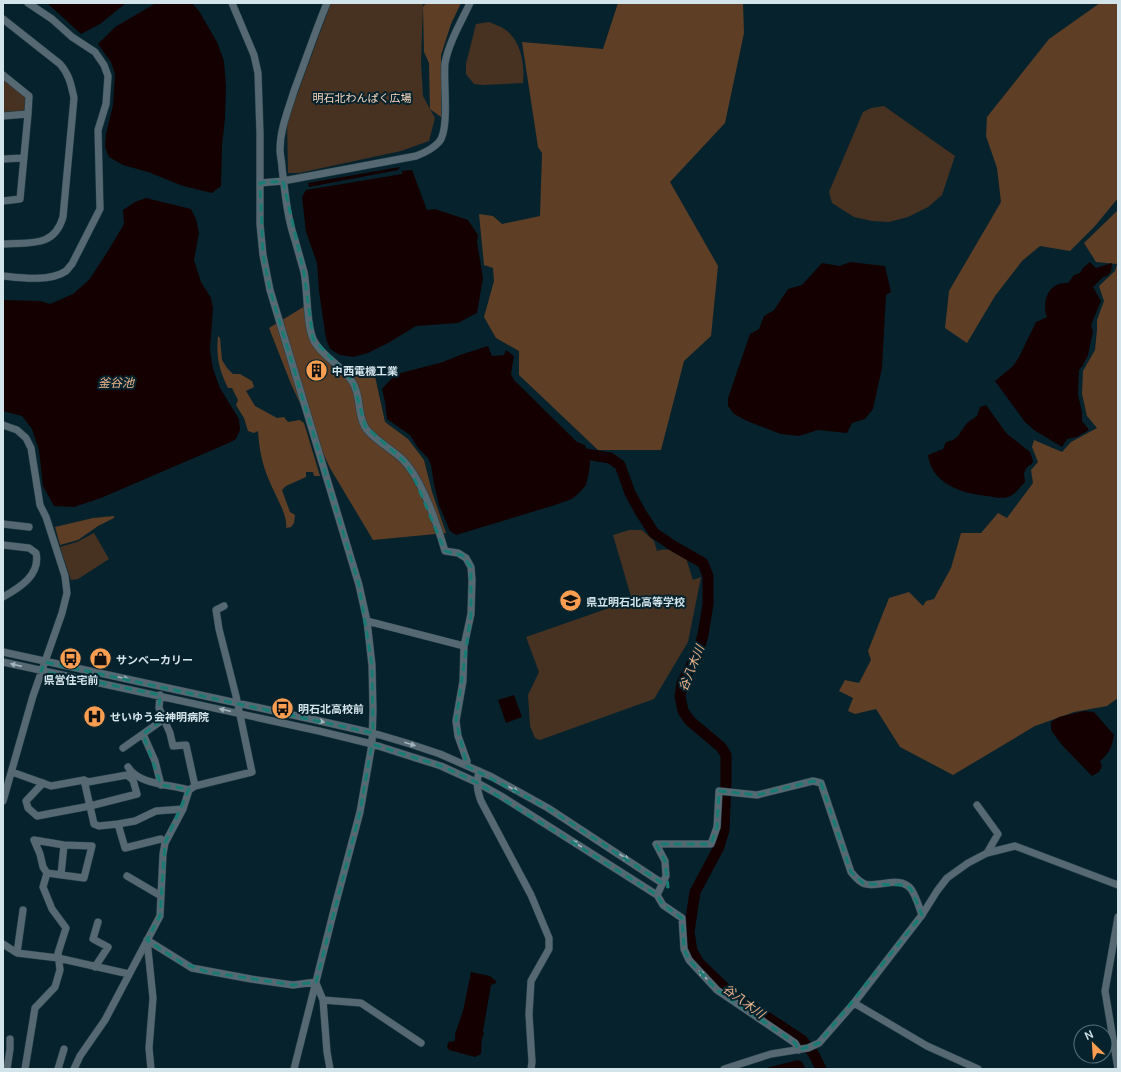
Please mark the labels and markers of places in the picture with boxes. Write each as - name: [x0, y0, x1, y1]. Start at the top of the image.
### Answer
- building icon: 中西電機工業: [304, 357, 330, 383]
- place label: 中西電機工業: [332, 363, 398, 378]
- school or university icon: 県立明石北高等学校: [558, 588, 584, 614]
- place label: 県立明石北高等学校: [586, 594, 685, 609]
- bus stop icon: 県営住宅前: [58, 646, 84, 672]
- shop icon: サンベーカリー: [87, 646, 113, 672]
- place label: サンベーカリー: [116, 652, 193, 667]
- place label: 県営住宅前: [44, 672, 99, 687]
- bus stop icon: 明石北高校前: [269, 695, 295, 721]
- place label: 明石北高校前: [298, 701, 364, 716]
- hospital icon: せいゆう会神明病院: [81, 703, 107, 729]
- place label: せいゆう会神明病院: [110, 709, 209, 724]

